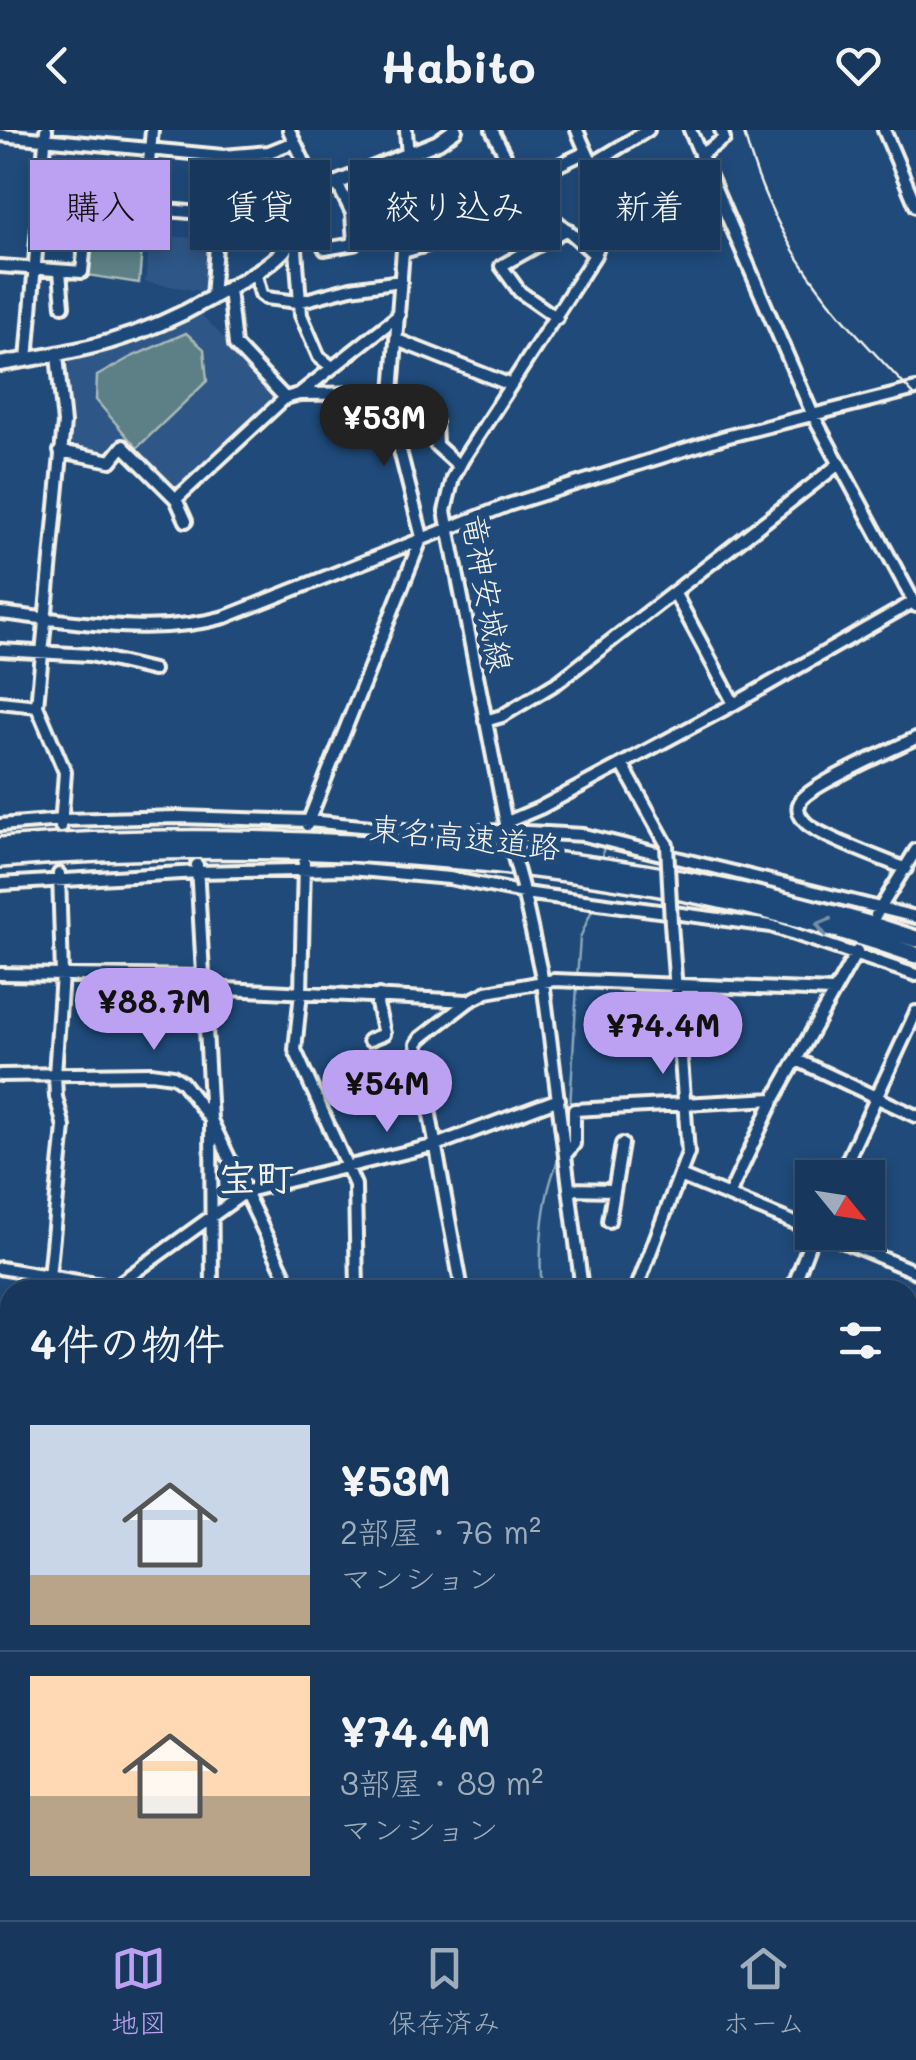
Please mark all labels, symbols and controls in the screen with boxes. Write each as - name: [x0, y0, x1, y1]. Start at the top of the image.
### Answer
- text: Habito: [381, 36, 535, 94]
- icon: back: [30, 38, 85, 93]
- icon: heart: [831, 38, 886, 93]
- chip: 購入: [30, 160, 170, 250]
- chip: 賃貸: [190, 160, 330, 250]
- chip: 絞り込み: [350, 160, 560, 250]
- chip: 新着: [580, 160, 720, 250]
- pin: ¥53M: [325, 384, 443, 469]
- text: ¥53M: [342, 395, 426, 437]
- street label: 竜神安城線: [454, 510, 524, 675]
- street label: 東名高速道路: [368, 805, 563, 867]
- one-way arrow: [815, 916, 832, 937]
- pin: ¥88.7M: [73, 968, 235, 1053]
- text: ¥88.7M: [97, 979, 211, 1021]
- pin: ¥74.4M: [582, 992, 744, 1077]
- text: ¥74.4M: [605, 1003, 721, 1045]
- pin: ¥54M: [328, 1050, 446, 1135]
- text: ¥54M: [344, 1061, 430, 1103]
- district label: 宝町: [218, 1151, 294, 1201]
- north arrow: [795, 1160, 885, 1250]
- map controls: [795, 1160, 885, 1250]
- icon: filters: [833, 1313, 888, 1368]
- text: 4件の物件: [30, 1315, 225, 1370]
- text: ¥53M: [340, 1452, 451, 1507]
- icon: home: [110, 1465, 230, 1585]
- text: 2部屋 · 76 m²: [340, 1510, 541, 1552]
- text: マンション: [340, 1556, 499, 1598]
- text: ¥74.4M: [340, 1703, 491, 1758]
- icon: home: [110, 1716, 230, 1836]
- text: 3部屋 · 89 m²: [340, 1761, 543, 1803]
- text: マンション: [340, 1807, 499, 1849]
- tab: 地図: [111, 1941, 167, 2041]
- tab: 保存済み: [389, 1941, 501, 2041]
- tab: ホーム: [722, 1941, 805, 2041]

